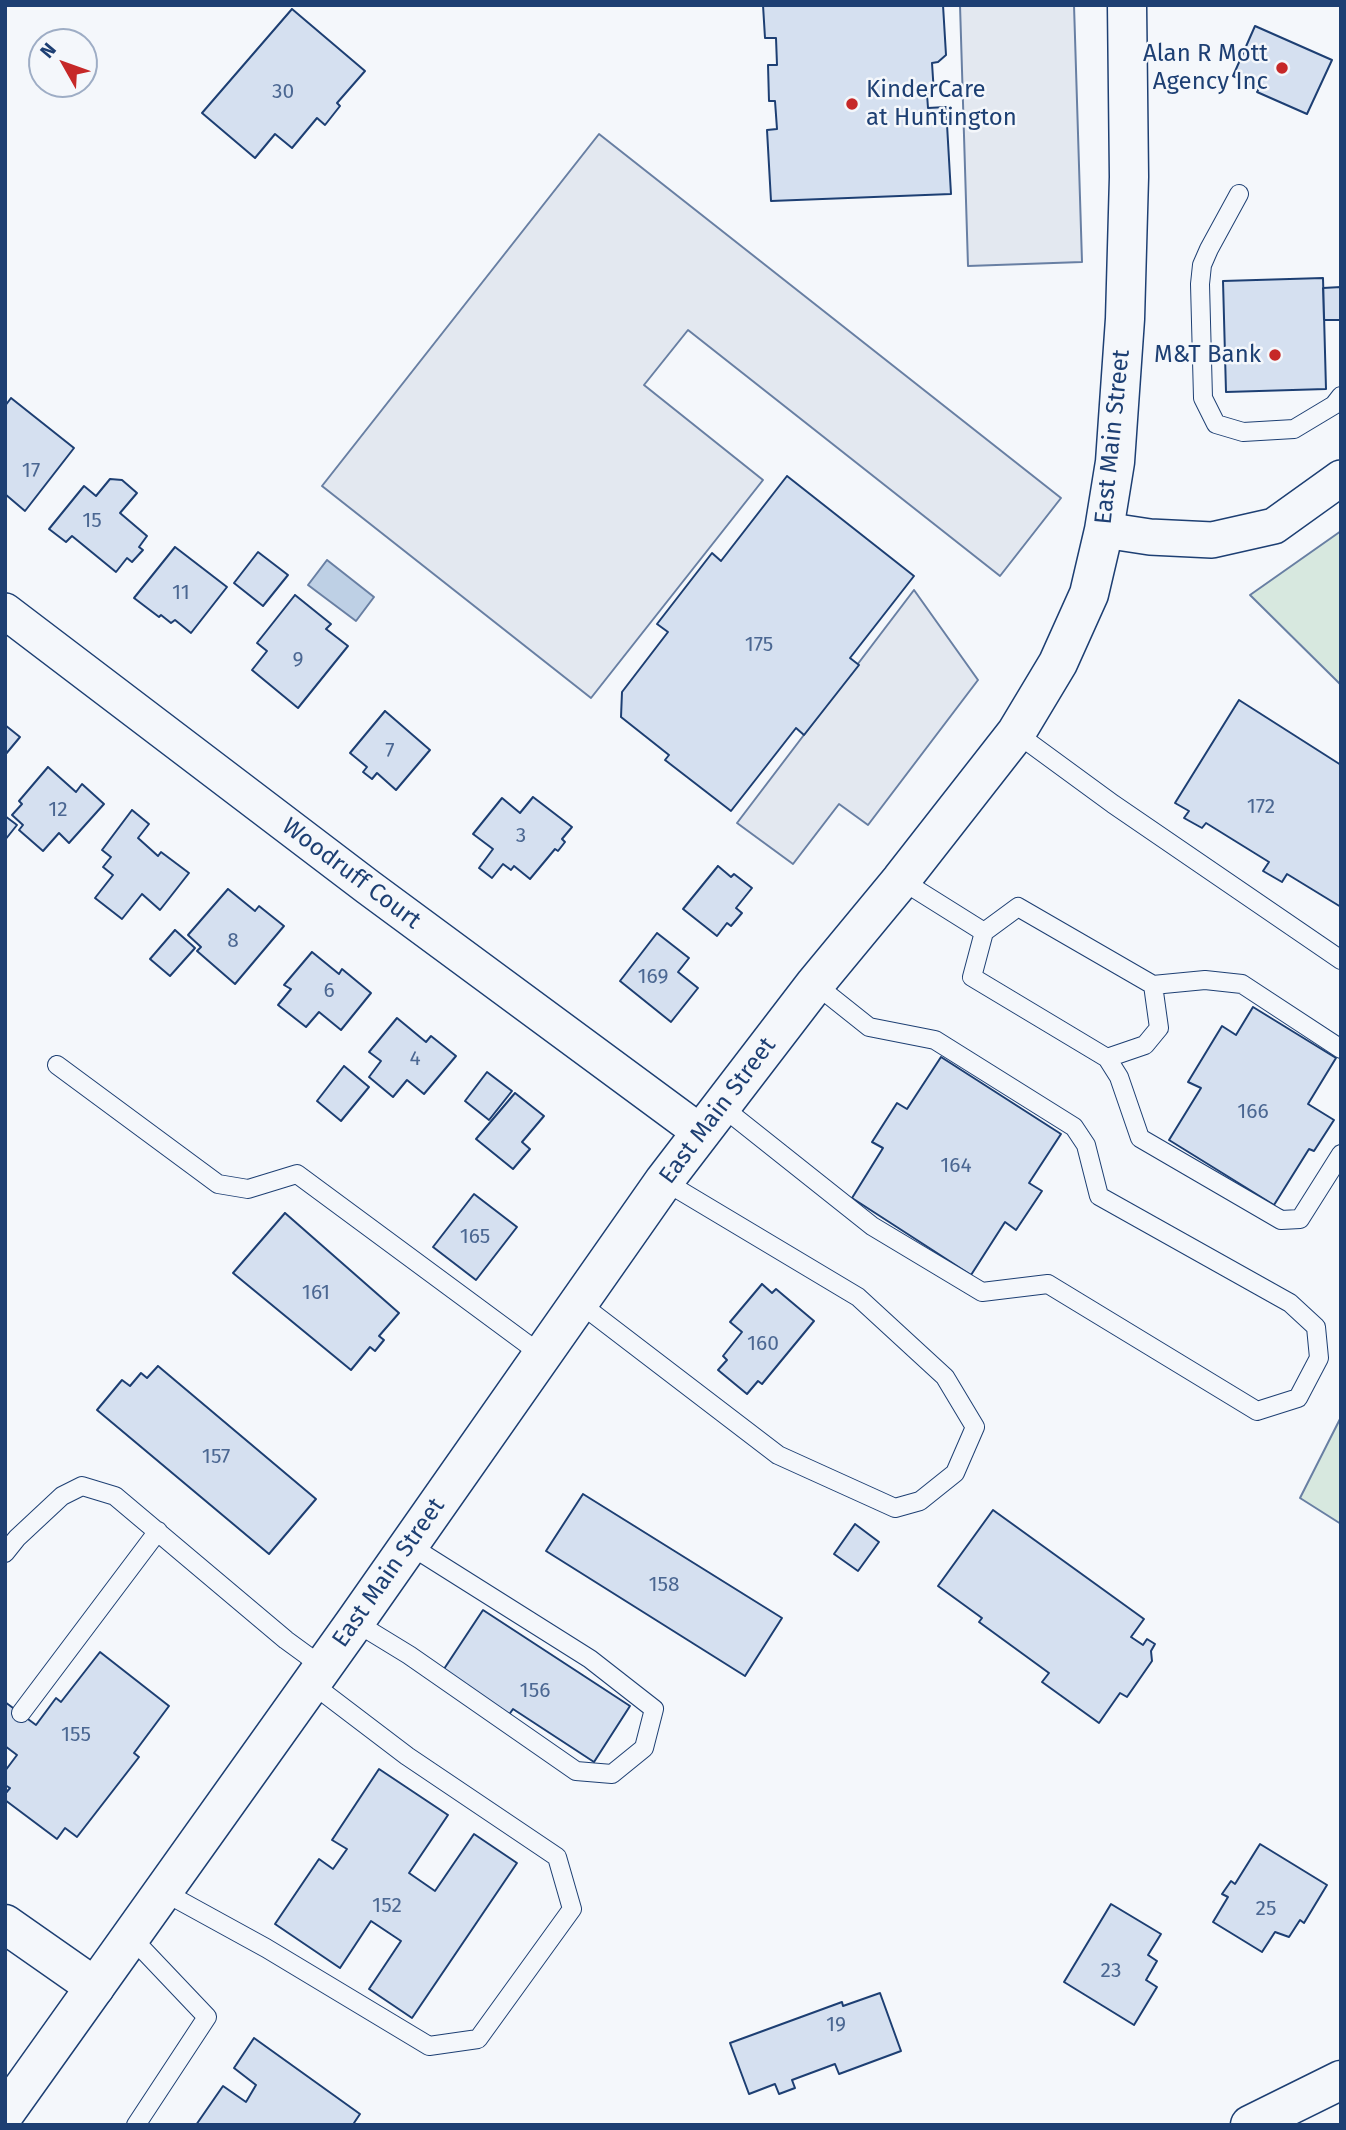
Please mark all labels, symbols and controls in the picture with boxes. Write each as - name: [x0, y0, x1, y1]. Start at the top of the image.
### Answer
- north arrow: [28, 28, 98, 98]
- text: N: [35, 38, 61, 63]
- place label: Alan R Mott Agency Inc: [1143, 40, 1268, 96]
- marker: Alan R Mott Agency Inc: [1274, 60, 1290, 76]
- place label: KinderCare at Huntington: [866, 76, 1017, 132]
- house number: 30: [272, 79, 294, 105]
- marker: KinderCare at Huntington: [844, 96, 860, 112]
- place label: M&T Bank: [1154, 341, 1261, 369]
- marker: M&T Bank: [1267, 347, 1283, 363]
- street label: East Main Street: [1089, 348, 1137, 526]
- house number: 17: [22, 458, 40, 484]
- house number: 15: [82, 508, 102, 534]
- house number: 11: [172, 580, 190, 606]
- house number: 175: [745, 632, 773, 658]
- house number: 9: [292, 647, 304, 673]
- house number: 7: [385, 738, 395, 764]
- house number: 172: [1247, 794, 1275, 820]
- house number: 12: [48, 797, 68, 823]
- street label: Woodruff Court: [276, 812, 426, 936]
- house number: 3: [516, 823, 526, 849]
- house number: 8: [227, 928, 239, 954]
- house number: 169: [638, 964, 668, 990]
- house number: 6: [323, 978, 335, 1004]
- street label: East Main Street: [654, 1032, 782, 1190]
- house number: 4: [409, 1046, 421, 1072]
- house number: 166: [1237, 1099, 1269, 1125]
- house number: 164: [940, 1153, 972, 1179]
- house number: 165: [460, 1224, 490, 1250]
- house number: 161: [302, 1280, 330, 1306]
- house number: 160: [747, 1331, 779, 1357]
- house number: 157: [202, 1444, 230, 1470]
- street label: East Main Street: [327, 1493, 451, 1653]
- house number: 158: [648, 1572, 680, 1598]
- house number: 156: [520, 1678, 550, 1704]
- house number: 155: [61, 1722, 91, 1748]
- house number: 152: [372, 1893, 402, 1919]
- house number: 25: [1256, 1896, 1276, 1922]
- house number: 23: [1101, 1958, 1121, 1984]
- house number: 19: [826, 2012, 846, 2038]

